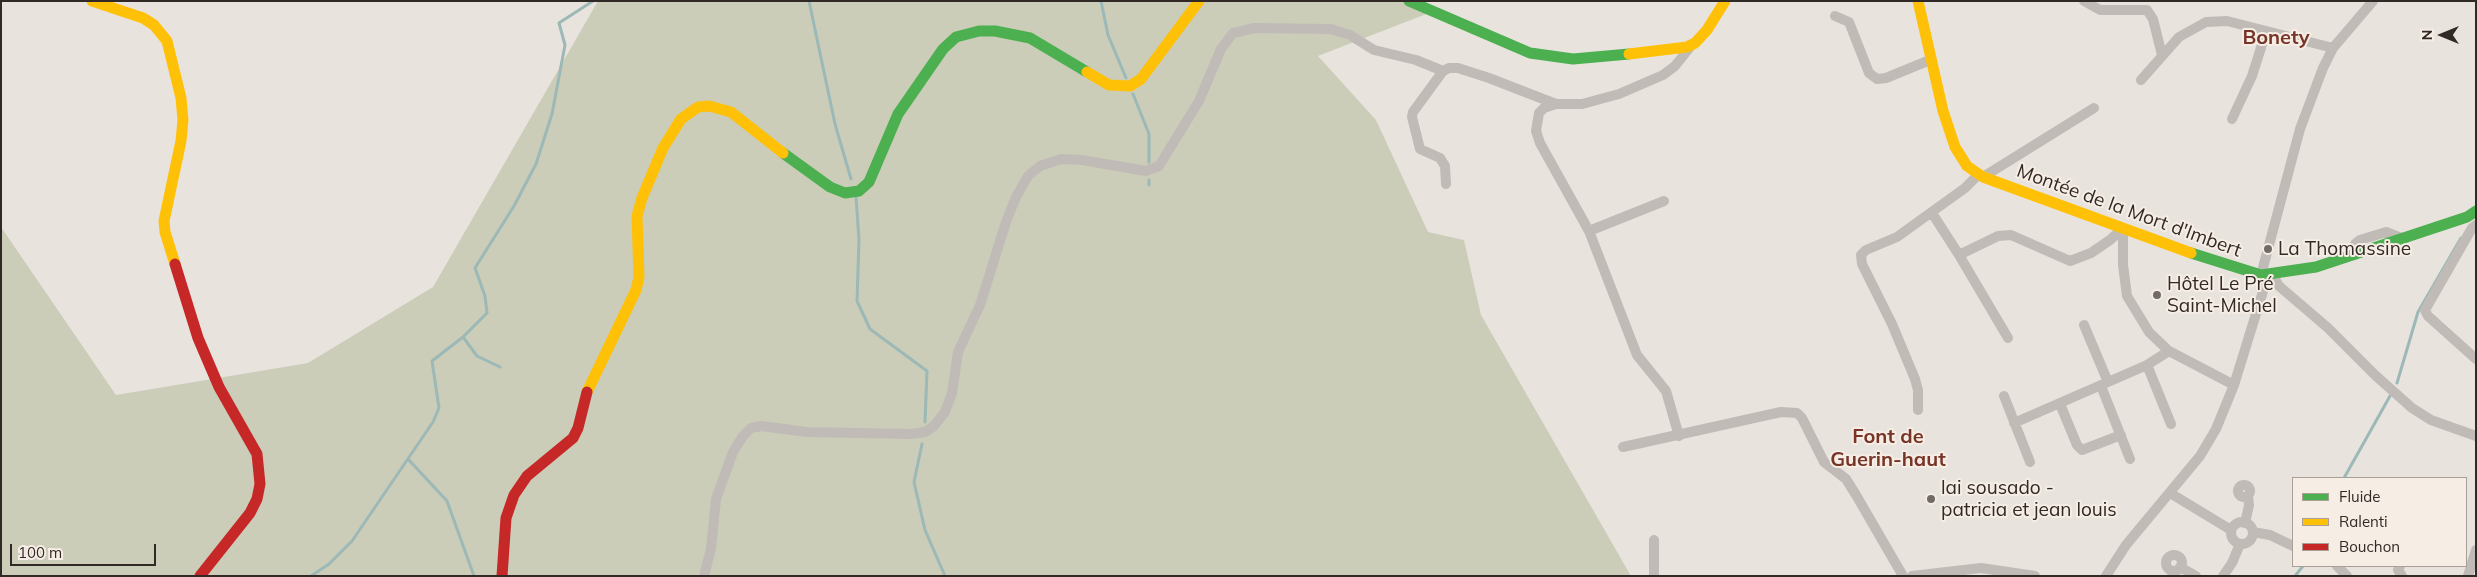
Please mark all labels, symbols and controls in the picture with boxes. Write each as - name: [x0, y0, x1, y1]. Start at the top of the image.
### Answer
- north arrow: [2417, 10, 2467, 60]
- district label: Bonety: [2242, 26, 2310, 50]
- text: N: [2418, 30, 2436, 40]
- street label: Montée de la Mort d'Imbert: [2014, 160, 2244, 262]
- place label: La Thomassine: [2278, 238, 2411, 260]
- marker: La Thomassine: [2262, 243, 2274, 255]
- place label: Hôtel Le Pré Saint-Michel: [2167, 273, 2277, 317]
- marker: Hôtel Le Pré Saint-Michel: [2151, 289, 2163, 301]
- district label: Font de Guerin-haut: [1830, 425, 1946, 472]
- place label: lai sousado - patricia et jean louis: [1941, 477, 2117, 521]
- legend: [2292, 477, 2467, 567]
- text: Fluide: [2339, 487, 2380, 506]
- marker: lai sousado - patricia et jean louis: [1925, 493, 1937, 505]
- text: Ralenti: [2339, 512, 2388, 531]
- scale bar: [12, 534, 159, 566]
- text: Bouchon: [2339, 537, 2400, 556]
- text: 100 m: [18, 543, 62, 562]

